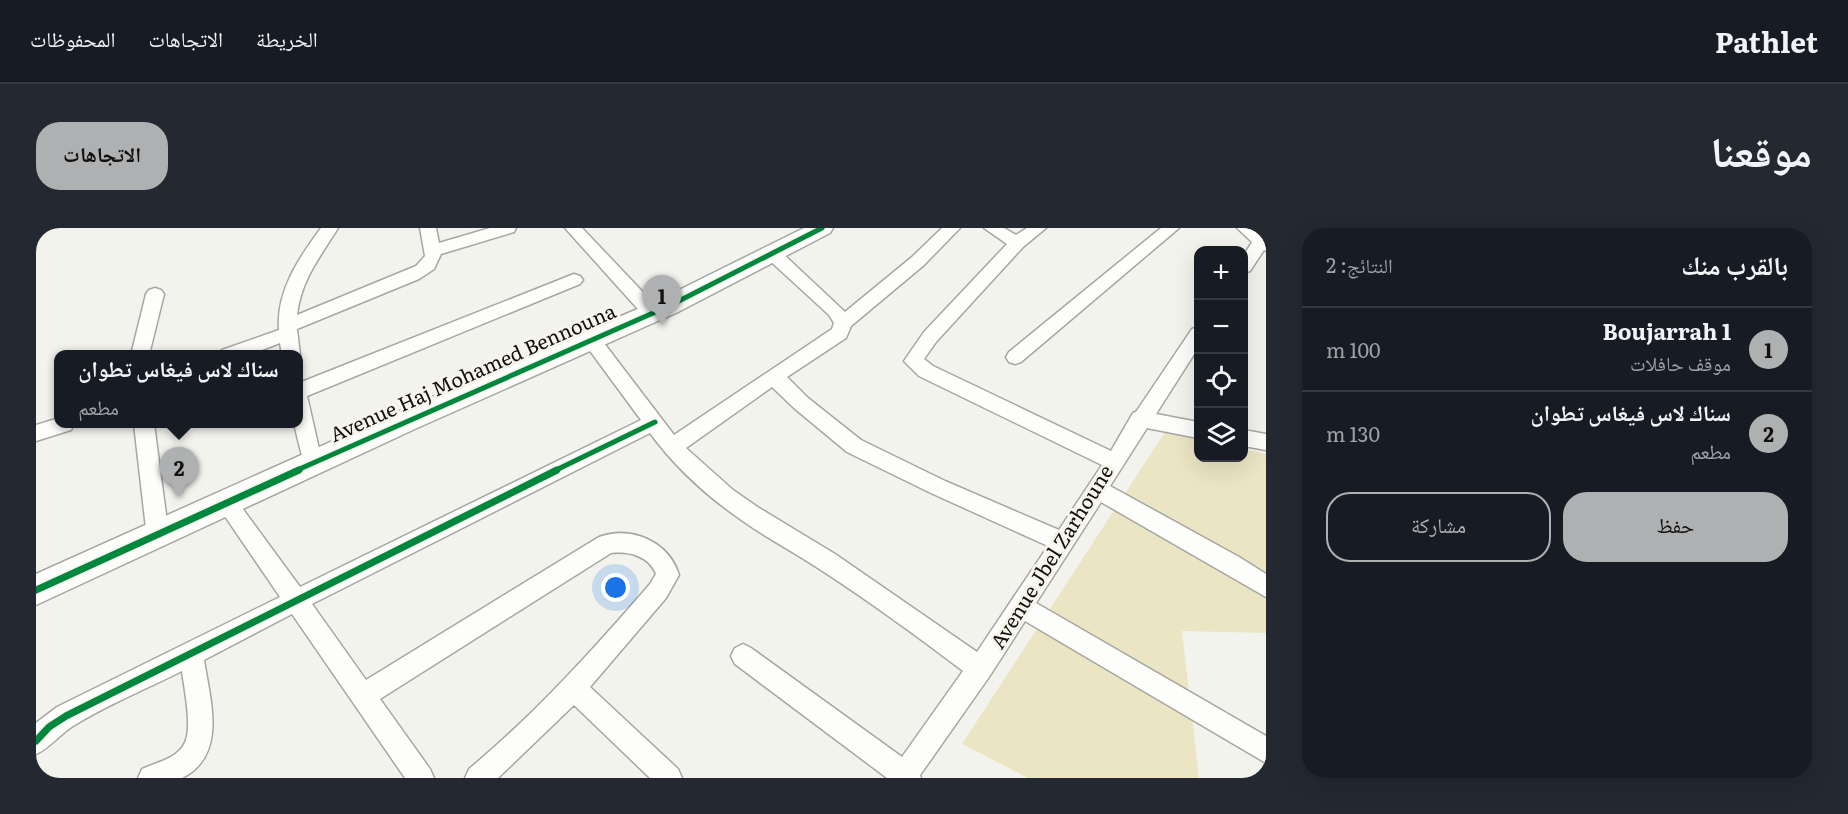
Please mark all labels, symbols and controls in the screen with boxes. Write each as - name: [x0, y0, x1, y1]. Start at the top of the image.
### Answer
- text: Pathlet: [1715, 20, 1818, 62]
- text: المحفوظات: [30, 22, 115, 53]
- text: الاتجاهات: [148, 22, 223, 53]
- text: الخريطة: [256, 22, 318, 53]
- text: موقعنا: [1711, 118, 1812, 180]
- button: الاتجاهات: [36, 122, 168, 190]
- text: بالقرب منك: [1681, 244, 1788, 283]
- map controls: [1194, 246, 1248, 462]
- button: +: [1194, 246, 1248, 300]
- text: النتائج: 2: [1326, 249, 1393, 279]
- pin: 1: [642, 276, 682, 325]
- street label: Avenue Haj Mohamed Bennouna: [324, 294, 620, 448]
- button: −: [1194, 300, 1248, 354]
- text: Boujarrah 1: [1603, 314, 1731, 347]
- text: 100 m: [1326, 334, 1381, 364]
- text: 1: [1764, 334, 1773, 364]
- text: موقف حافلات: [1630, 347, 1731, 377]
- popup: [54, 350, 303, 428]
- text: سناك لاس فيغاس تطوان: [78, 351, 279, 384]
- button: locate: [1194, 354, 1248, 408]
- text: مطعم: [78, 391, 119, 421]
- text: سناك لاس فيغاس تطوان: [1530, 395, 1731, 428]
- button: layers: [1194, 408, 1248, 462]
- text: 130 m: [1326, 418, 1380, 448]
- text: 2: [1763, 418, 1774, 448]
- text: مطعم: [1690, 435, 1731, 465]
- pin: 2: [160, 448, 198, 497]
- street label: Avenue Jbel Zarhoune: [981, 458, 1119, 654]
- button: مشاركة: [1326, 492, 1551, 562]
- button: حفظ: [1563, 492, 1788, 562]
- your location: [601, 573, 630, 602]

